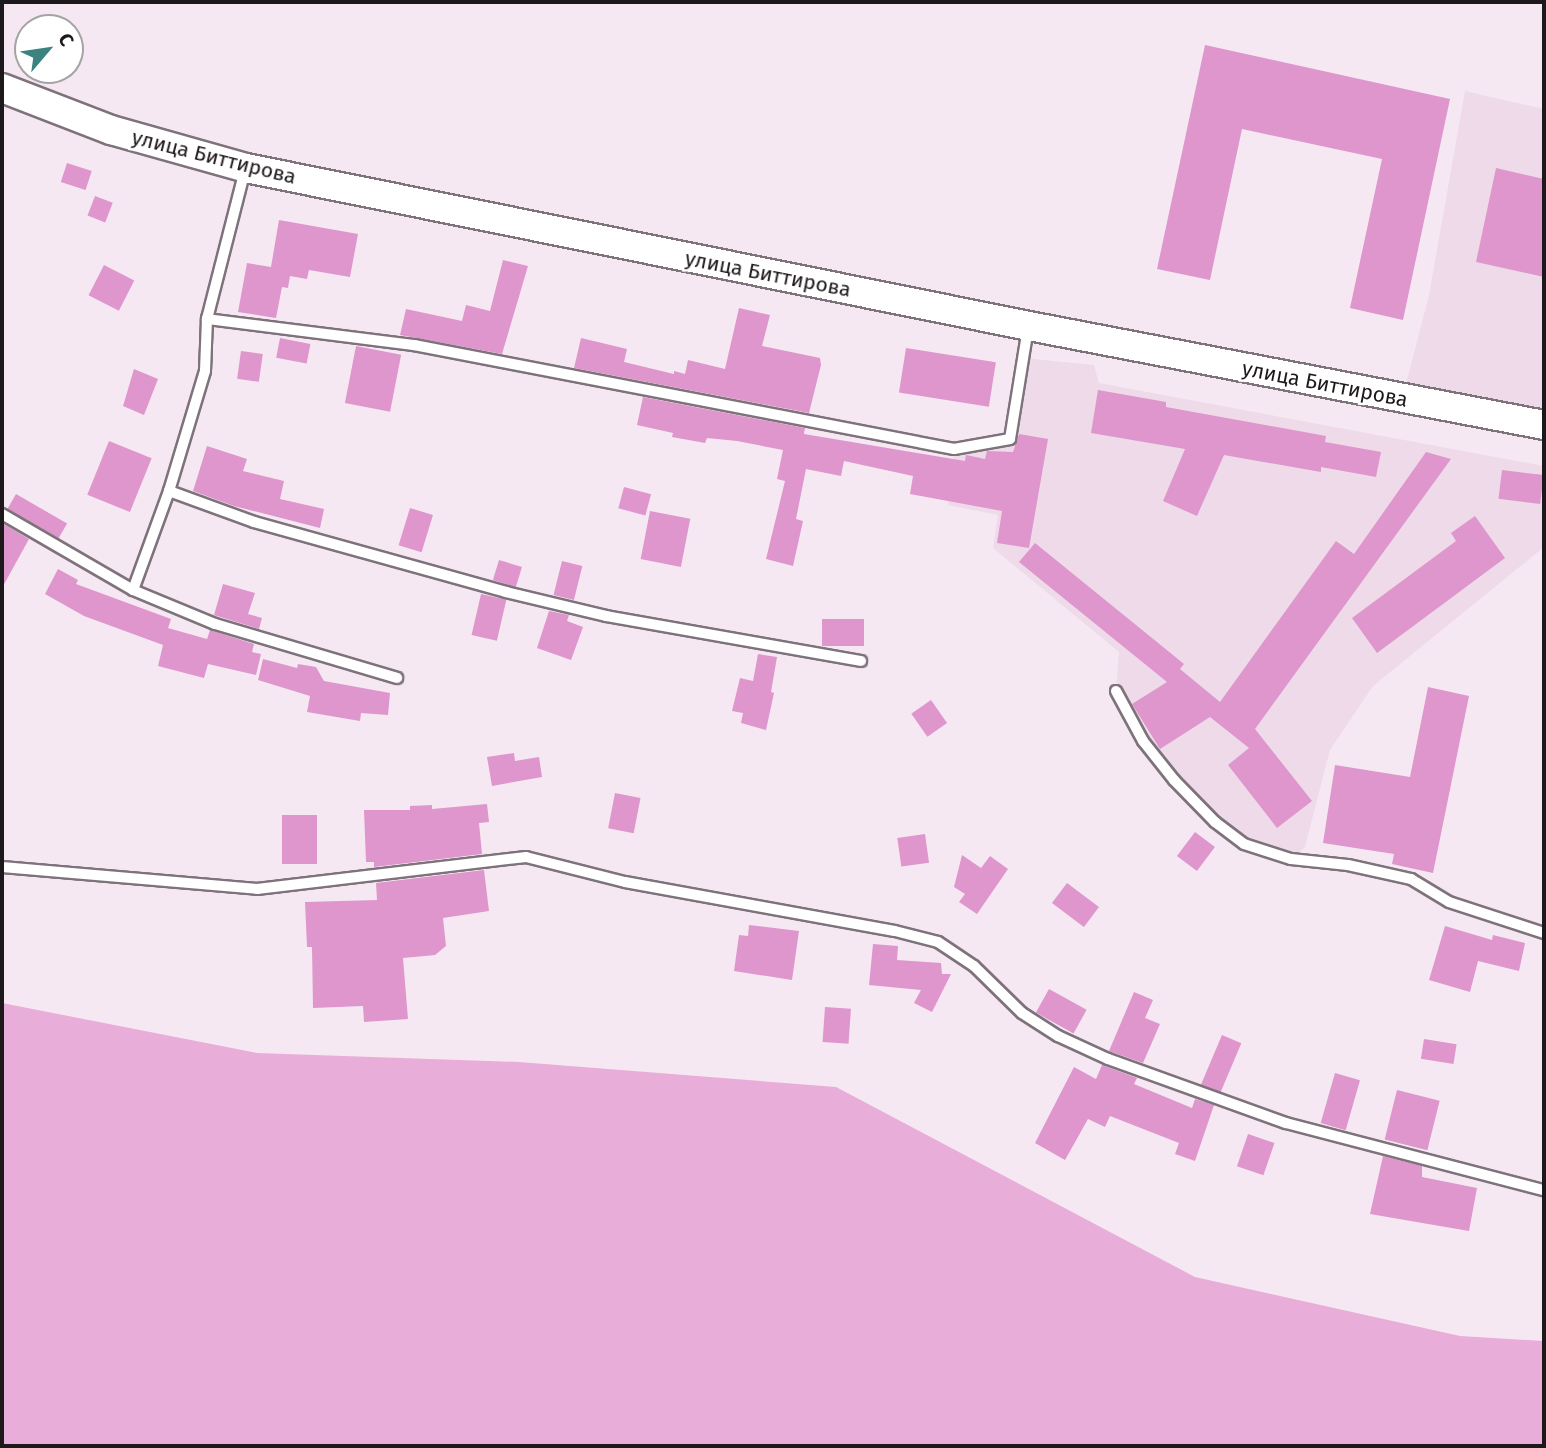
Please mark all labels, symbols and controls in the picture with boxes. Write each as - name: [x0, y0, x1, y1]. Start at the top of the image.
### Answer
- north arrow: [14, 14, 84, 84]
- text: С: [53, 29, 79, 50]
- street label: улица Биттирова: [129, 124, 299, 190]
- street label: улица Биттирова: [683, 246, 853, 302]
- street label: улица Биттирова: [1240, 356, 1410, 412]

